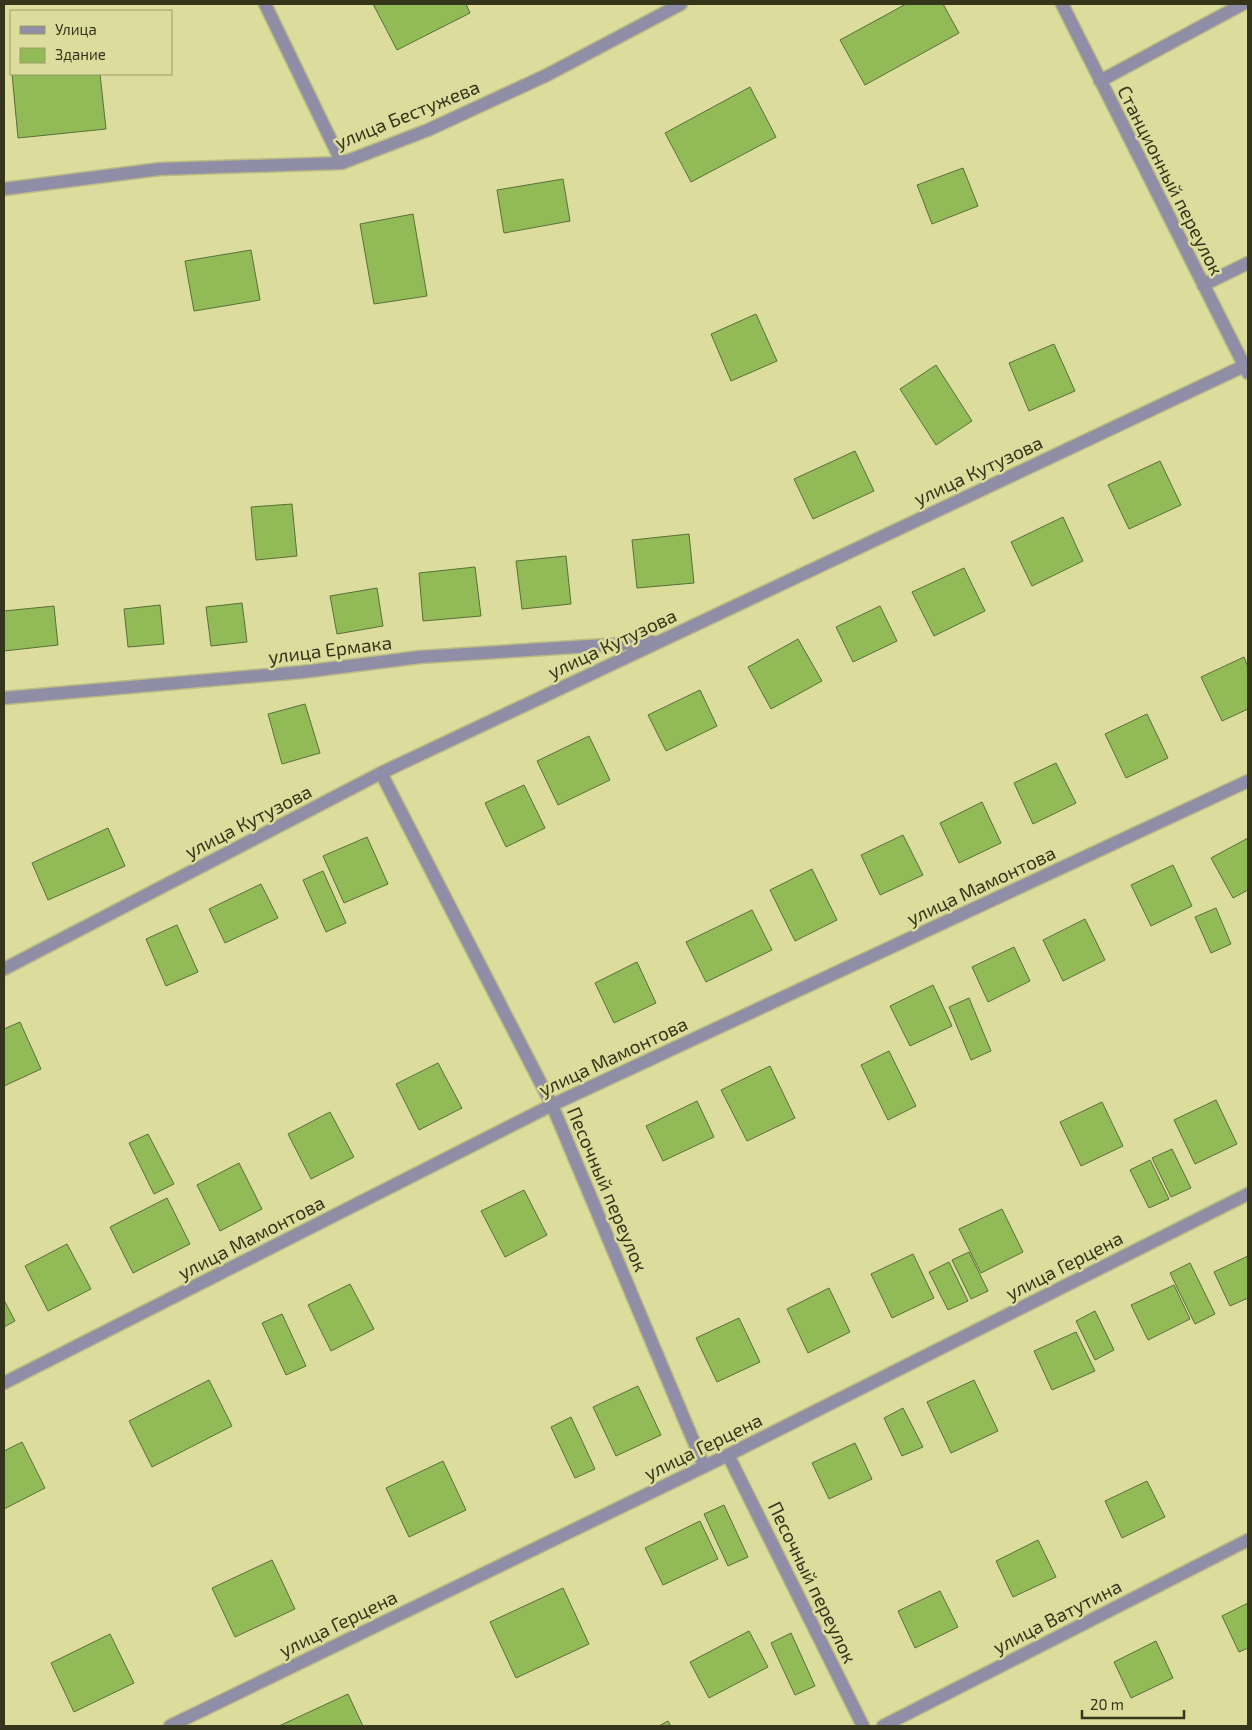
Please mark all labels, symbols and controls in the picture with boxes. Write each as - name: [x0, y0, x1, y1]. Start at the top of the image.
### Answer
- legend: [10, 10, 172, 75]
- text: Улица: [55, 20, 97, 38]
- text: Здание: [55, 45, 106, 63]
- street label: улица Бестужева: [331, 75, 483, 154]
- street label: Станционный переулок: [1112, 81, 1229, 279]
- street label: улица Кутузова: [910, 430, 1046, 511]
- street label: улица Кутузова: [544, 603, 680, 684]
- street label: улица Ермака: [267, 630, 393, 669]
- street label: улица Кутузова: [181, 779, 316, 864]
- street label: улица Мамонтова: [903, 840, 1059, 930]
- street label: улица Мамонтова: [535, 1011, 691, 1101]
- street label: Песочный переулок: [562, 1103, 653, 1275]
- street label: улица Мамонтова: [174, 1190, 329, 1285]
- street label: улица Герцена: [1002, 1226, 1127, 1305]
- street label: улица Герцена: [640, 1407, 766, 1485]
- street label: Песочный переулок: [763, 1497, 862, 1667]
- street label: улица Ватутина: [989, 1574, 1125, 1659]
- street label: улица Герцена: [275, 1584, 401, 1662]
- scale bar: [1082, 1688, 1184, 1720]
- text: 20 m: [1090, 1695, 1124, 1713]

